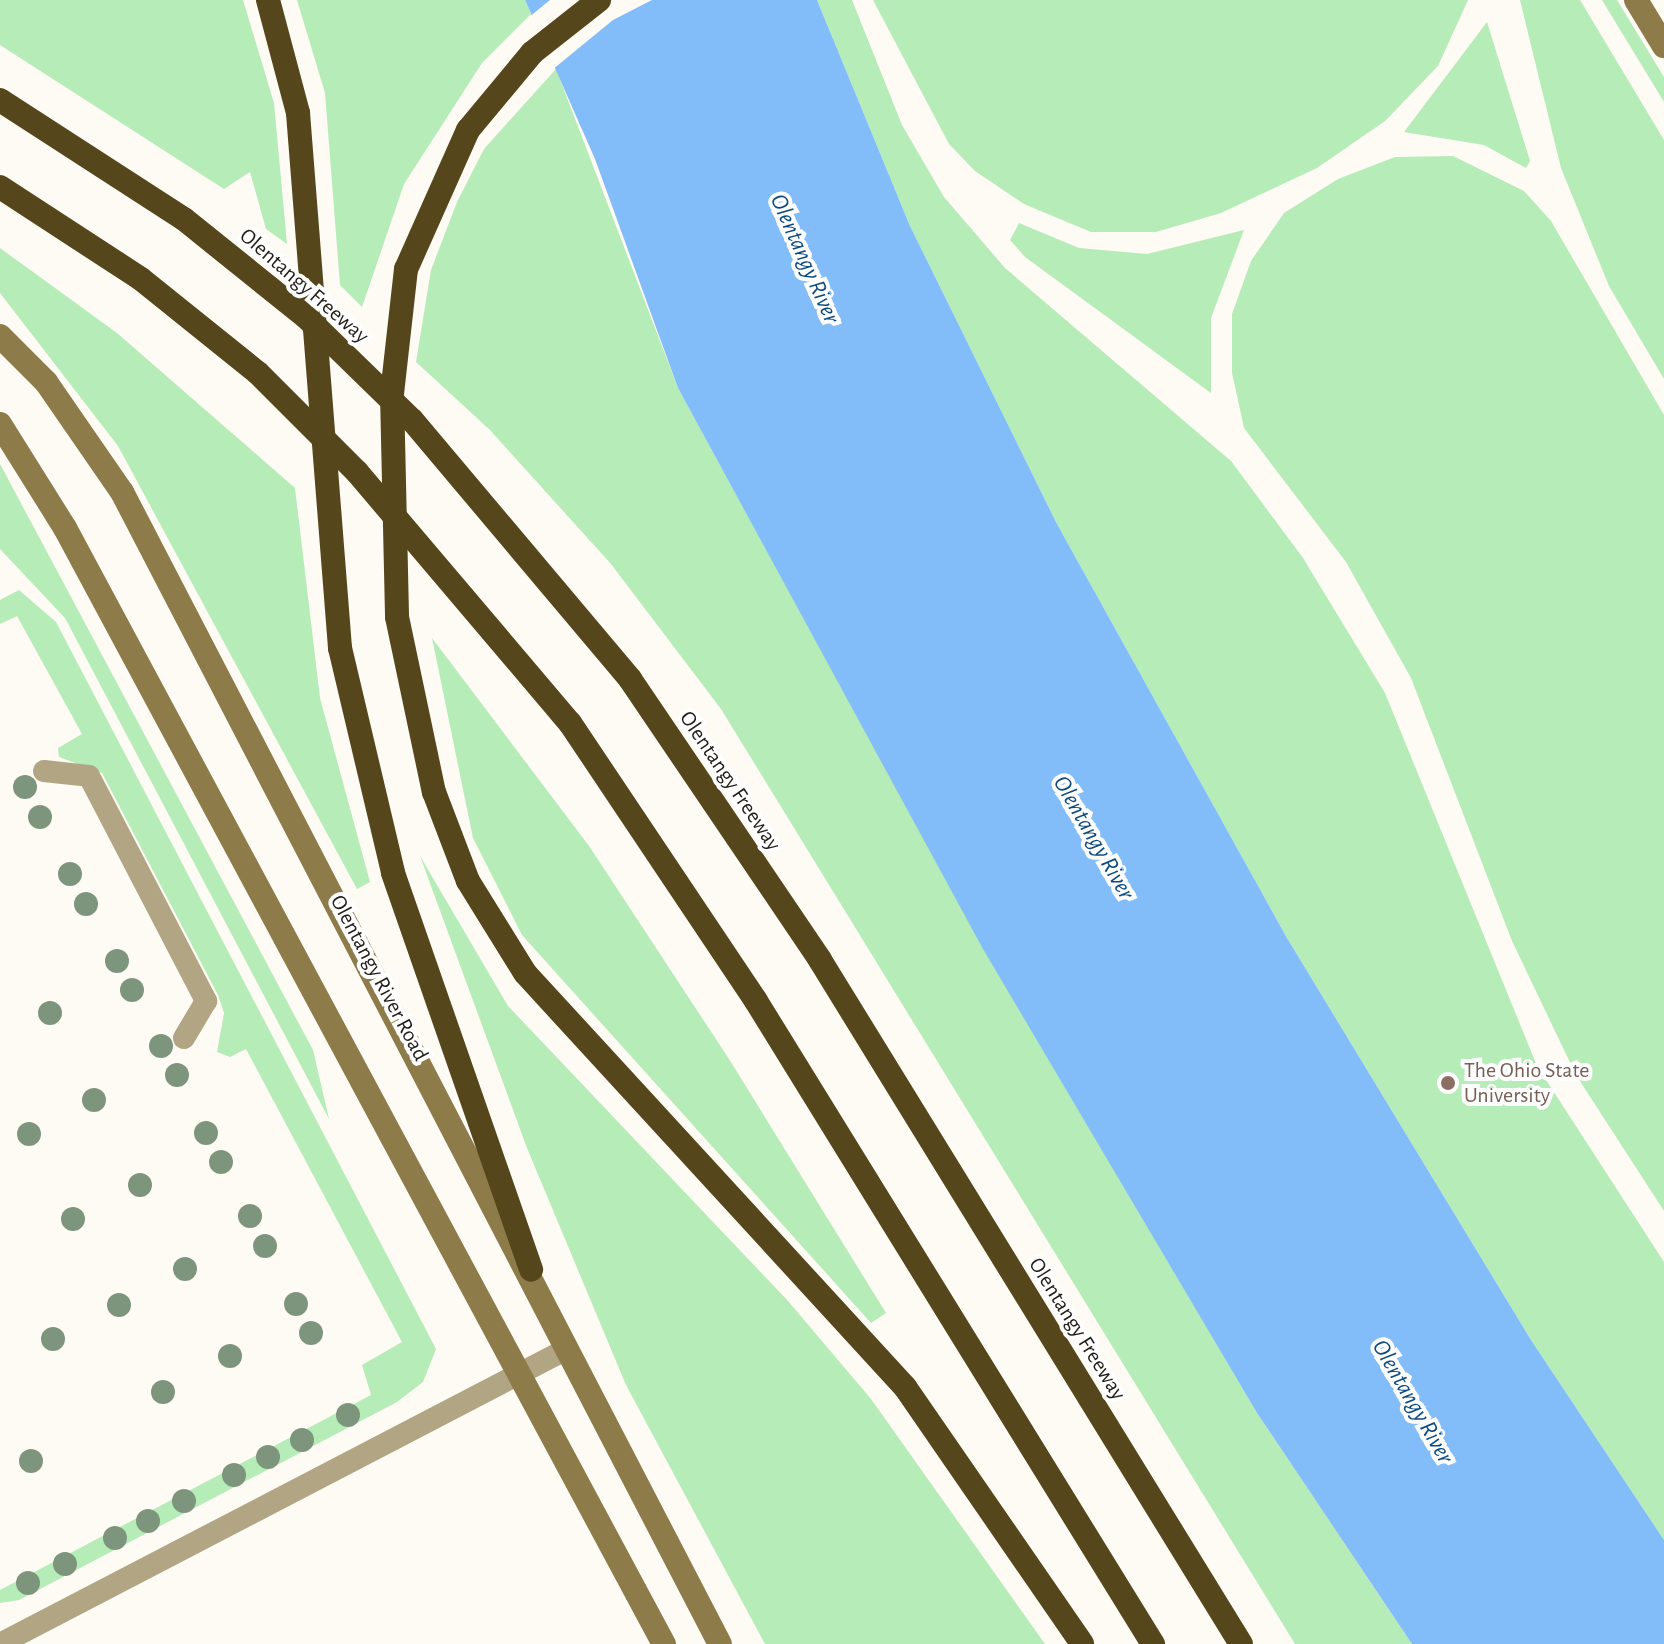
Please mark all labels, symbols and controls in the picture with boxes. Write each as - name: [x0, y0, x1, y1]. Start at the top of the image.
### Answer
- water label: Olentangy River: [763, 190, 845, 328]
- street label: Olentangy Freeway: [234, 223, 374, 349]
- street label: Olentangy Freeway: [674, 706, 786, 856]
- water label: Olentangy River: [1046, 771, 1140, 905]
- street label: Olentangy River Road: [324, 891, 434, 1065]
- place label: The Ohio State University: [1464, 1057, 1589, 1108]
- marker: The Ohio State University: [1439, 1074, 1457, 1092]
- street label: Olentangy Freeway: [1023, 1253, 1131, 1405]
- water label: Olentangy River: [1365, 1335, 1459, 1469]

